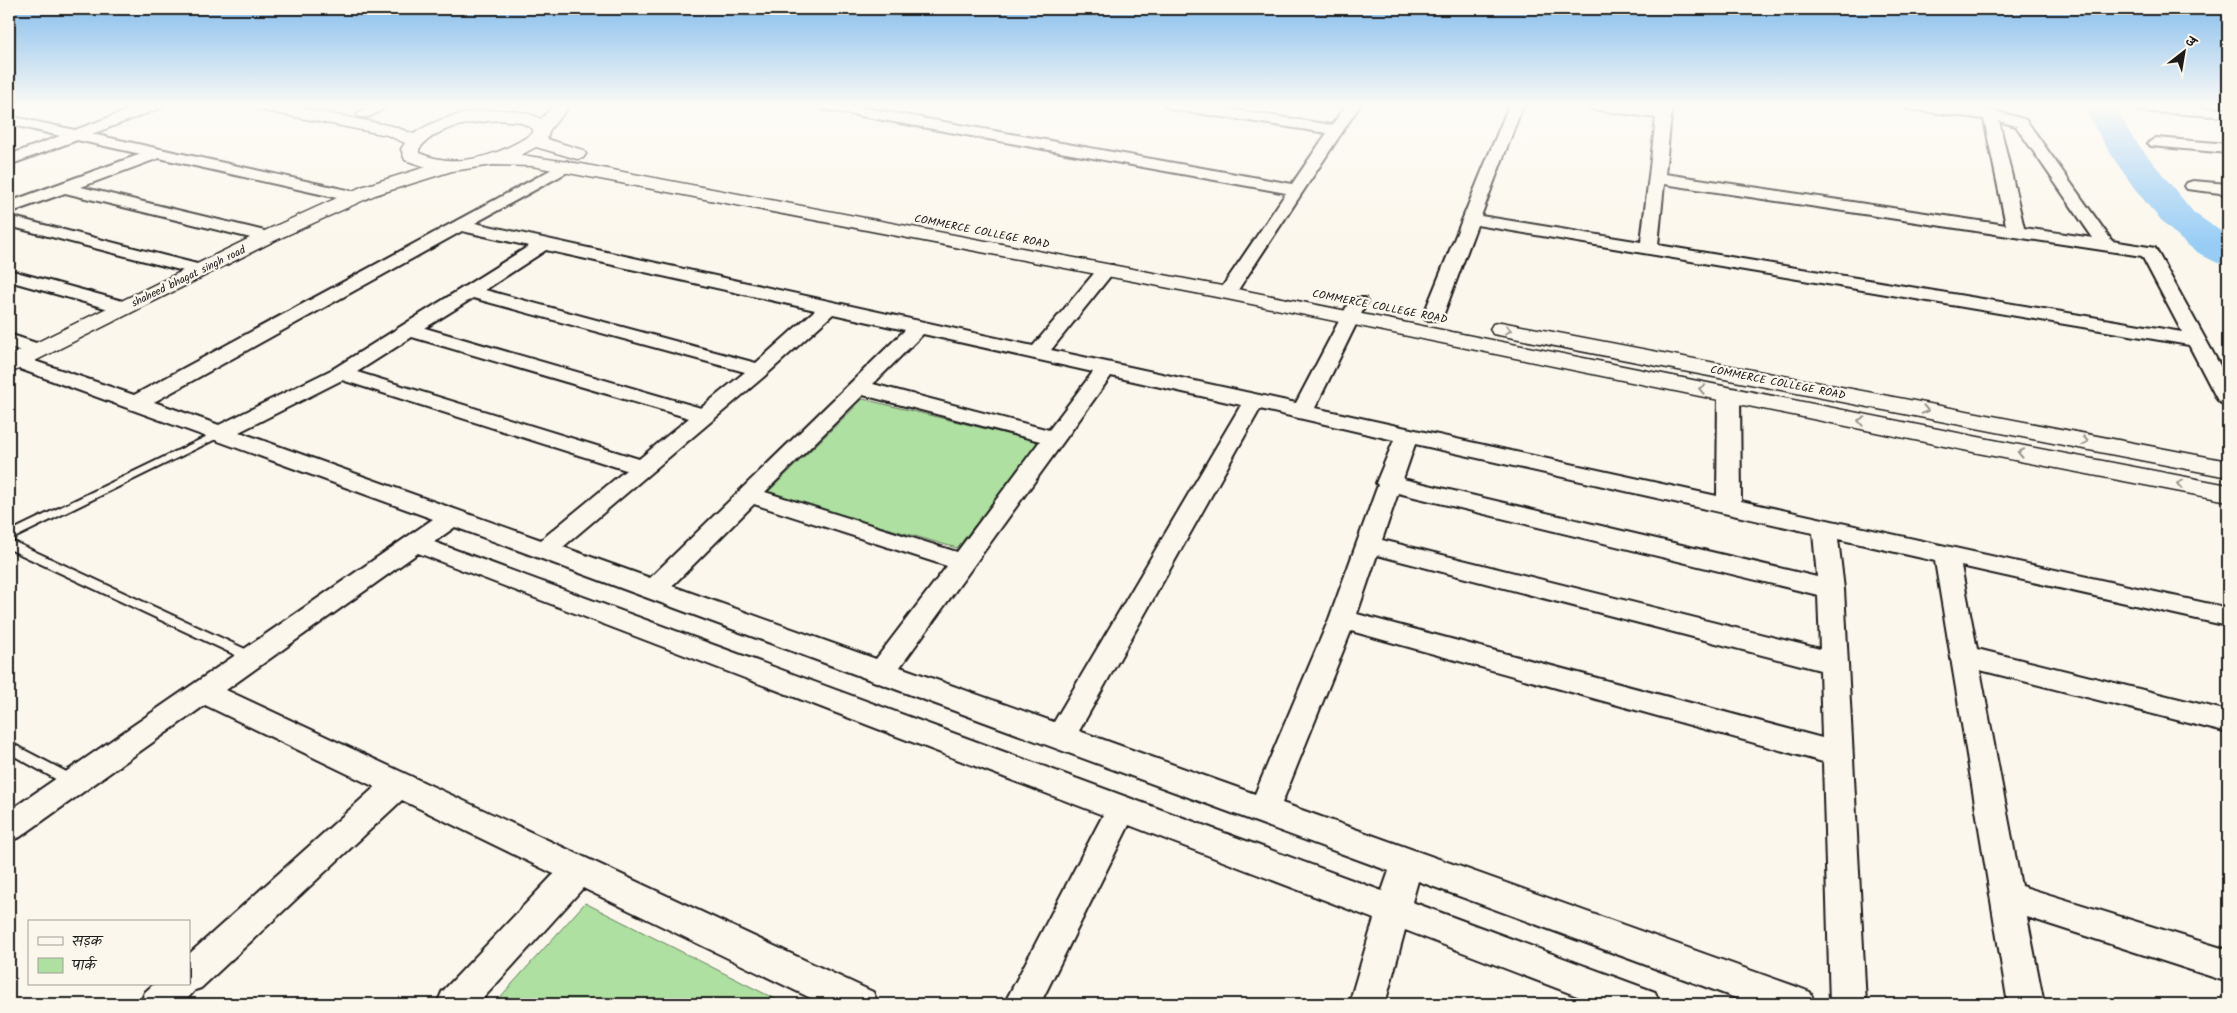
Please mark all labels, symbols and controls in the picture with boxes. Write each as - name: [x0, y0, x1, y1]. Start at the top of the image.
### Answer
- north arrow: [2160, 28, 2210, 78]
- text: उ: [2181, 30, 2202, 55]
- street label: COMMERCE COLLEGE ROAD: [913, 210, 1051, 254]
- street label: shaheed bhagat singh road: [128, 241, 249, 312]
- street label: COMMERCE COLLEGE ROAD: [1311, 285, 1449, 329]
- one-way arrow: [1503, 325, 1512, 335]
- street label: COMMERCE COLLEGE ROAD: [1709, 361, 1847, 405]
- one-way arrow: [1698, 384, 1707, 395]
- one-way arrow: [1921, 405, 1930, 415]
- one-way arrow: [1857, 417, 1866, 427]
- one-way arrow: [2080, 435, 2089, 446]
- one-way arrow: [2016, 449, 2025, 459]
- one-way arrow: [2176, 479, 2185, 490]
- legend: [28, 920, 190, 986]
- text: सड़क: [72, 930, 104, 954]
- text: पार्क: [71, 954, 98, 978]

